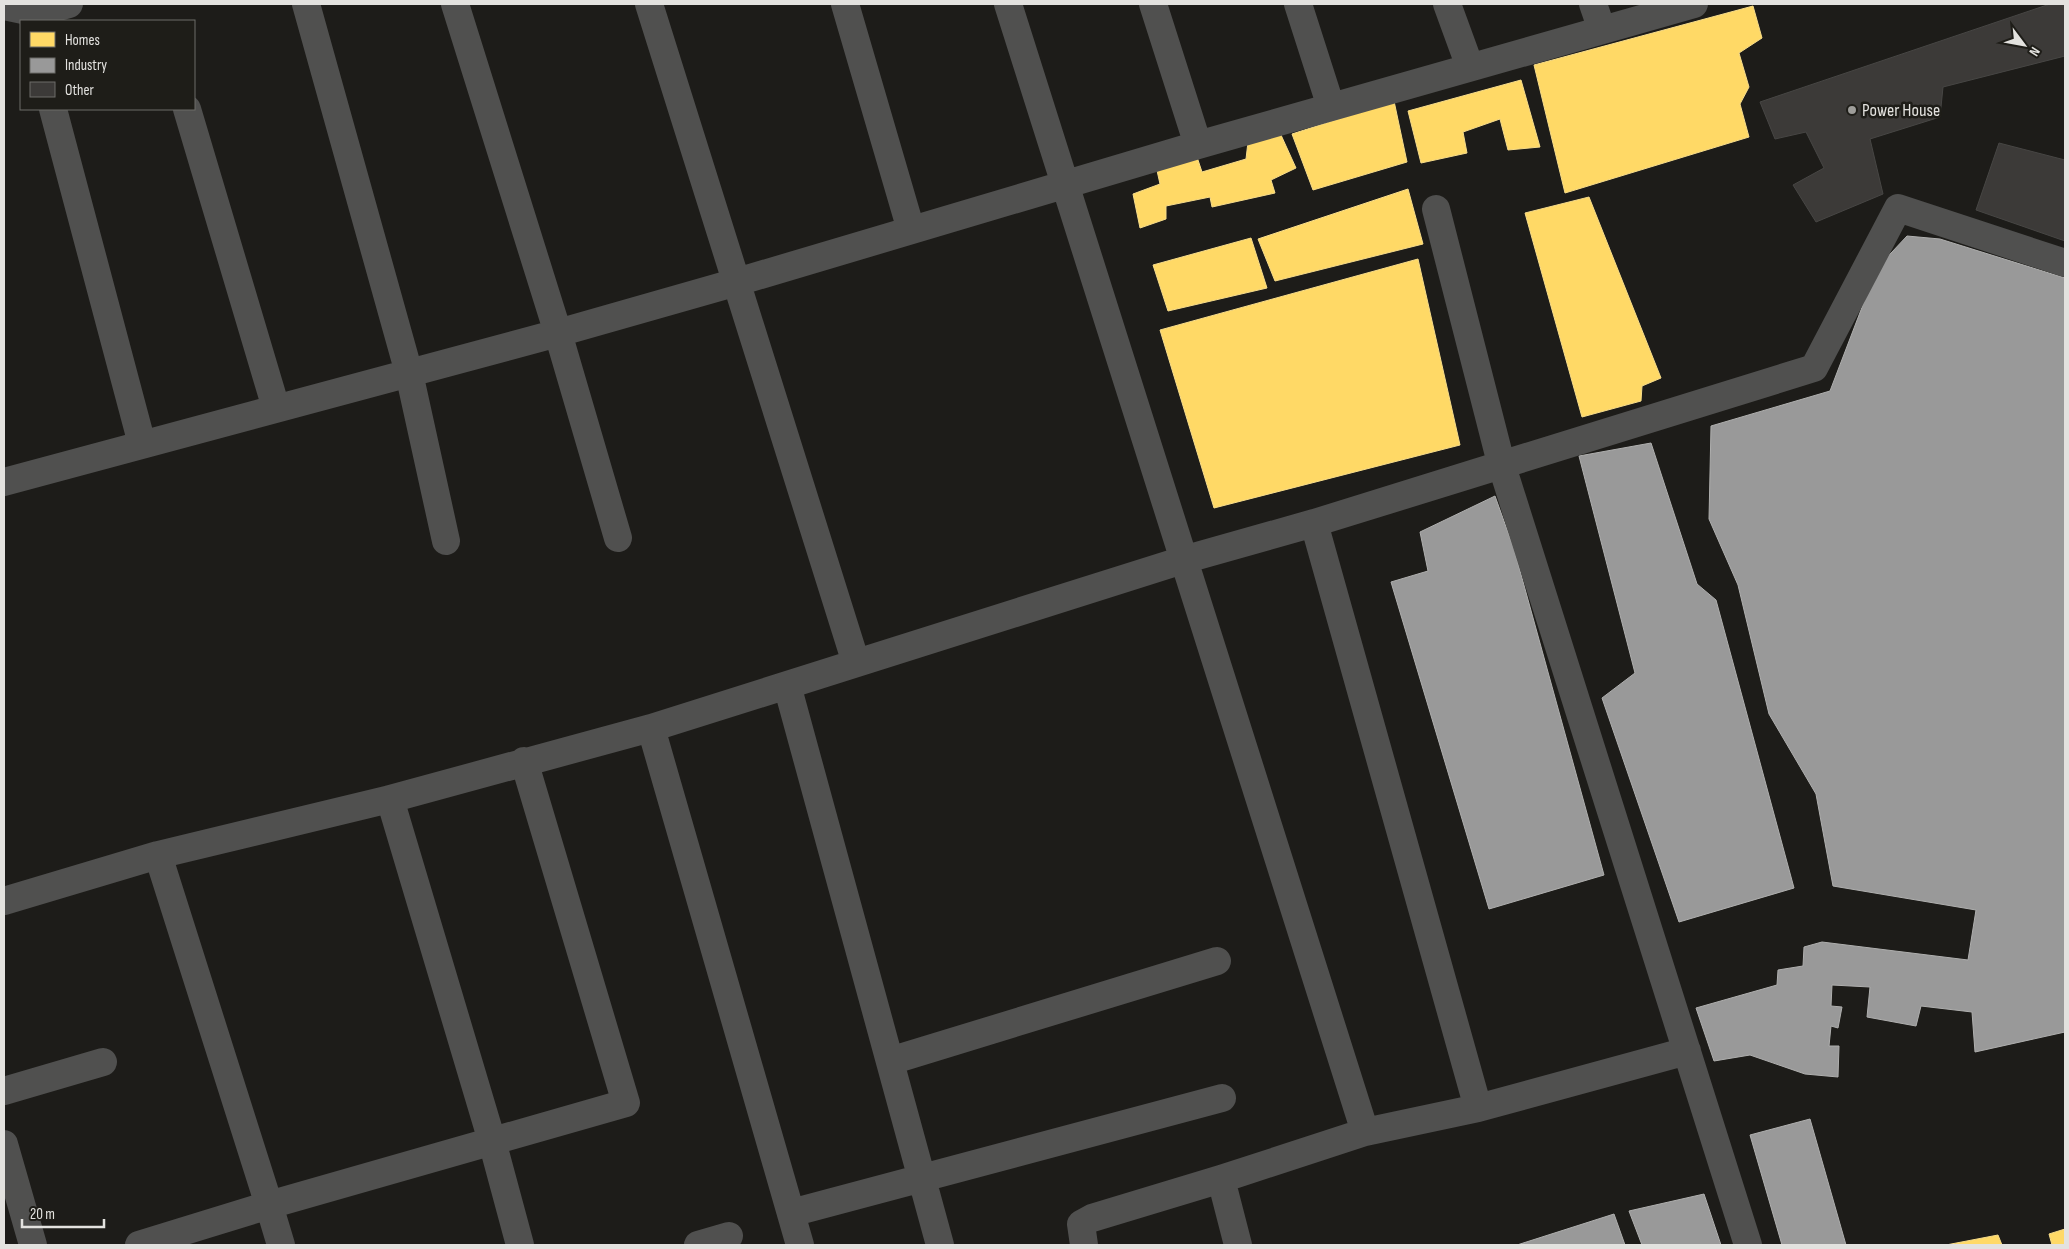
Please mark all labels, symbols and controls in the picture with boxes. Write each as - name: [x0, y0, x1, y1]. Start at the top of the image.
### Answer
- legend: [20, 20, 195, 110]
- north arrow: [1999, 20, 2049, 70]
- text: Homes: [65, 31, 100, 50]
- text: N: [2025, 44, 2044, 59]
- text: Industry: [65, 56, 107, 75]
- text: Other: [65, 81, 94, 100]
- place label: Power House: [1862, 100, 1940, 121]
- marker: Power House: [1846, 104, 1858, 116]
- scale bar: [22, 1196, 105, 1228]
- text: 20 m: [30, 1205, 55, 1224]

